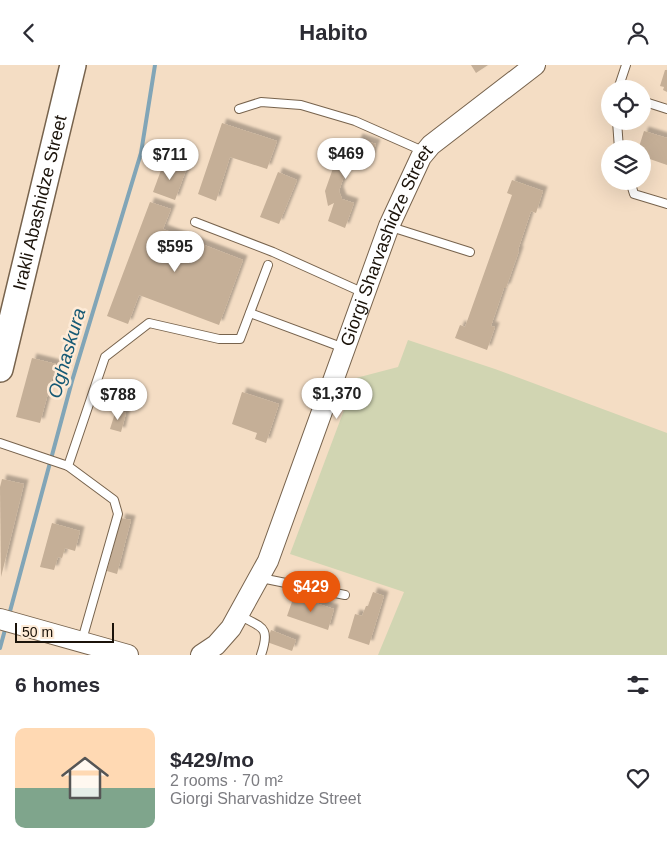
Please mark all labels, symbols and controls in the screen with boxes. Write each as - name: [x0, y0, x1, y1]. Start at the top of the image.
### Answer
- icon: back: [15, 19, 43, 47]
- icon: person: [624, 19, 652, 47]
- text: Habito: [299, 20, 368, 45]
- map controls: [601, 80, 651, 190]
- button: locate: [601, 80, 651, 130]
- street label: Irakli Abashidze Street: [9, 113, 71, 292]
- pin: $469: [316, 137, 376, 180]
- pin: $711: [140, 139, 200, 181]
- button: layers: [601, 140, 651, 190]
- street label: Giorgi Sharvashidze Street: [336, 141, 436, 349]
- text: $469: [328, 145, 364, 162]
- text: $711: [153, 146, 187, 163]
- pin: $595: [145, 231, 205, 273]
- text: $595: [157, 238, 193, 255]
- water label: Oghaskura: [44, 306, 89, 401]
- pin: $1,370: [296, 377, 378, 420]
- pin: $788: [88, 379, 148, 421]
- text: $1,370: [313, 385, 361, 402]
- text: $788: [100, 386, 136, 403]
- pin: $429: [281, 571, 341, 613]
- text: $429: [293, 578, 329, 595]
- scale bar: [15, 620, 114, 643]
- text: 50 m: [22, 624, 53, 640]
- icon: filters: [624, 671, 652, 699]
- text: 6 homes: [15, 673, 100, 696]
- icon: home: [55, 748, 115, 808]
- text: $429/mo: [170, 748, 254, 771]
- icon: heart: [624, 764, 652, 792]
- text: 2 rooms · 70 m²: [170, 772, 283, 789]
- text: Giorgi Sharvashidze Street: [170, 790, 361, 807]

